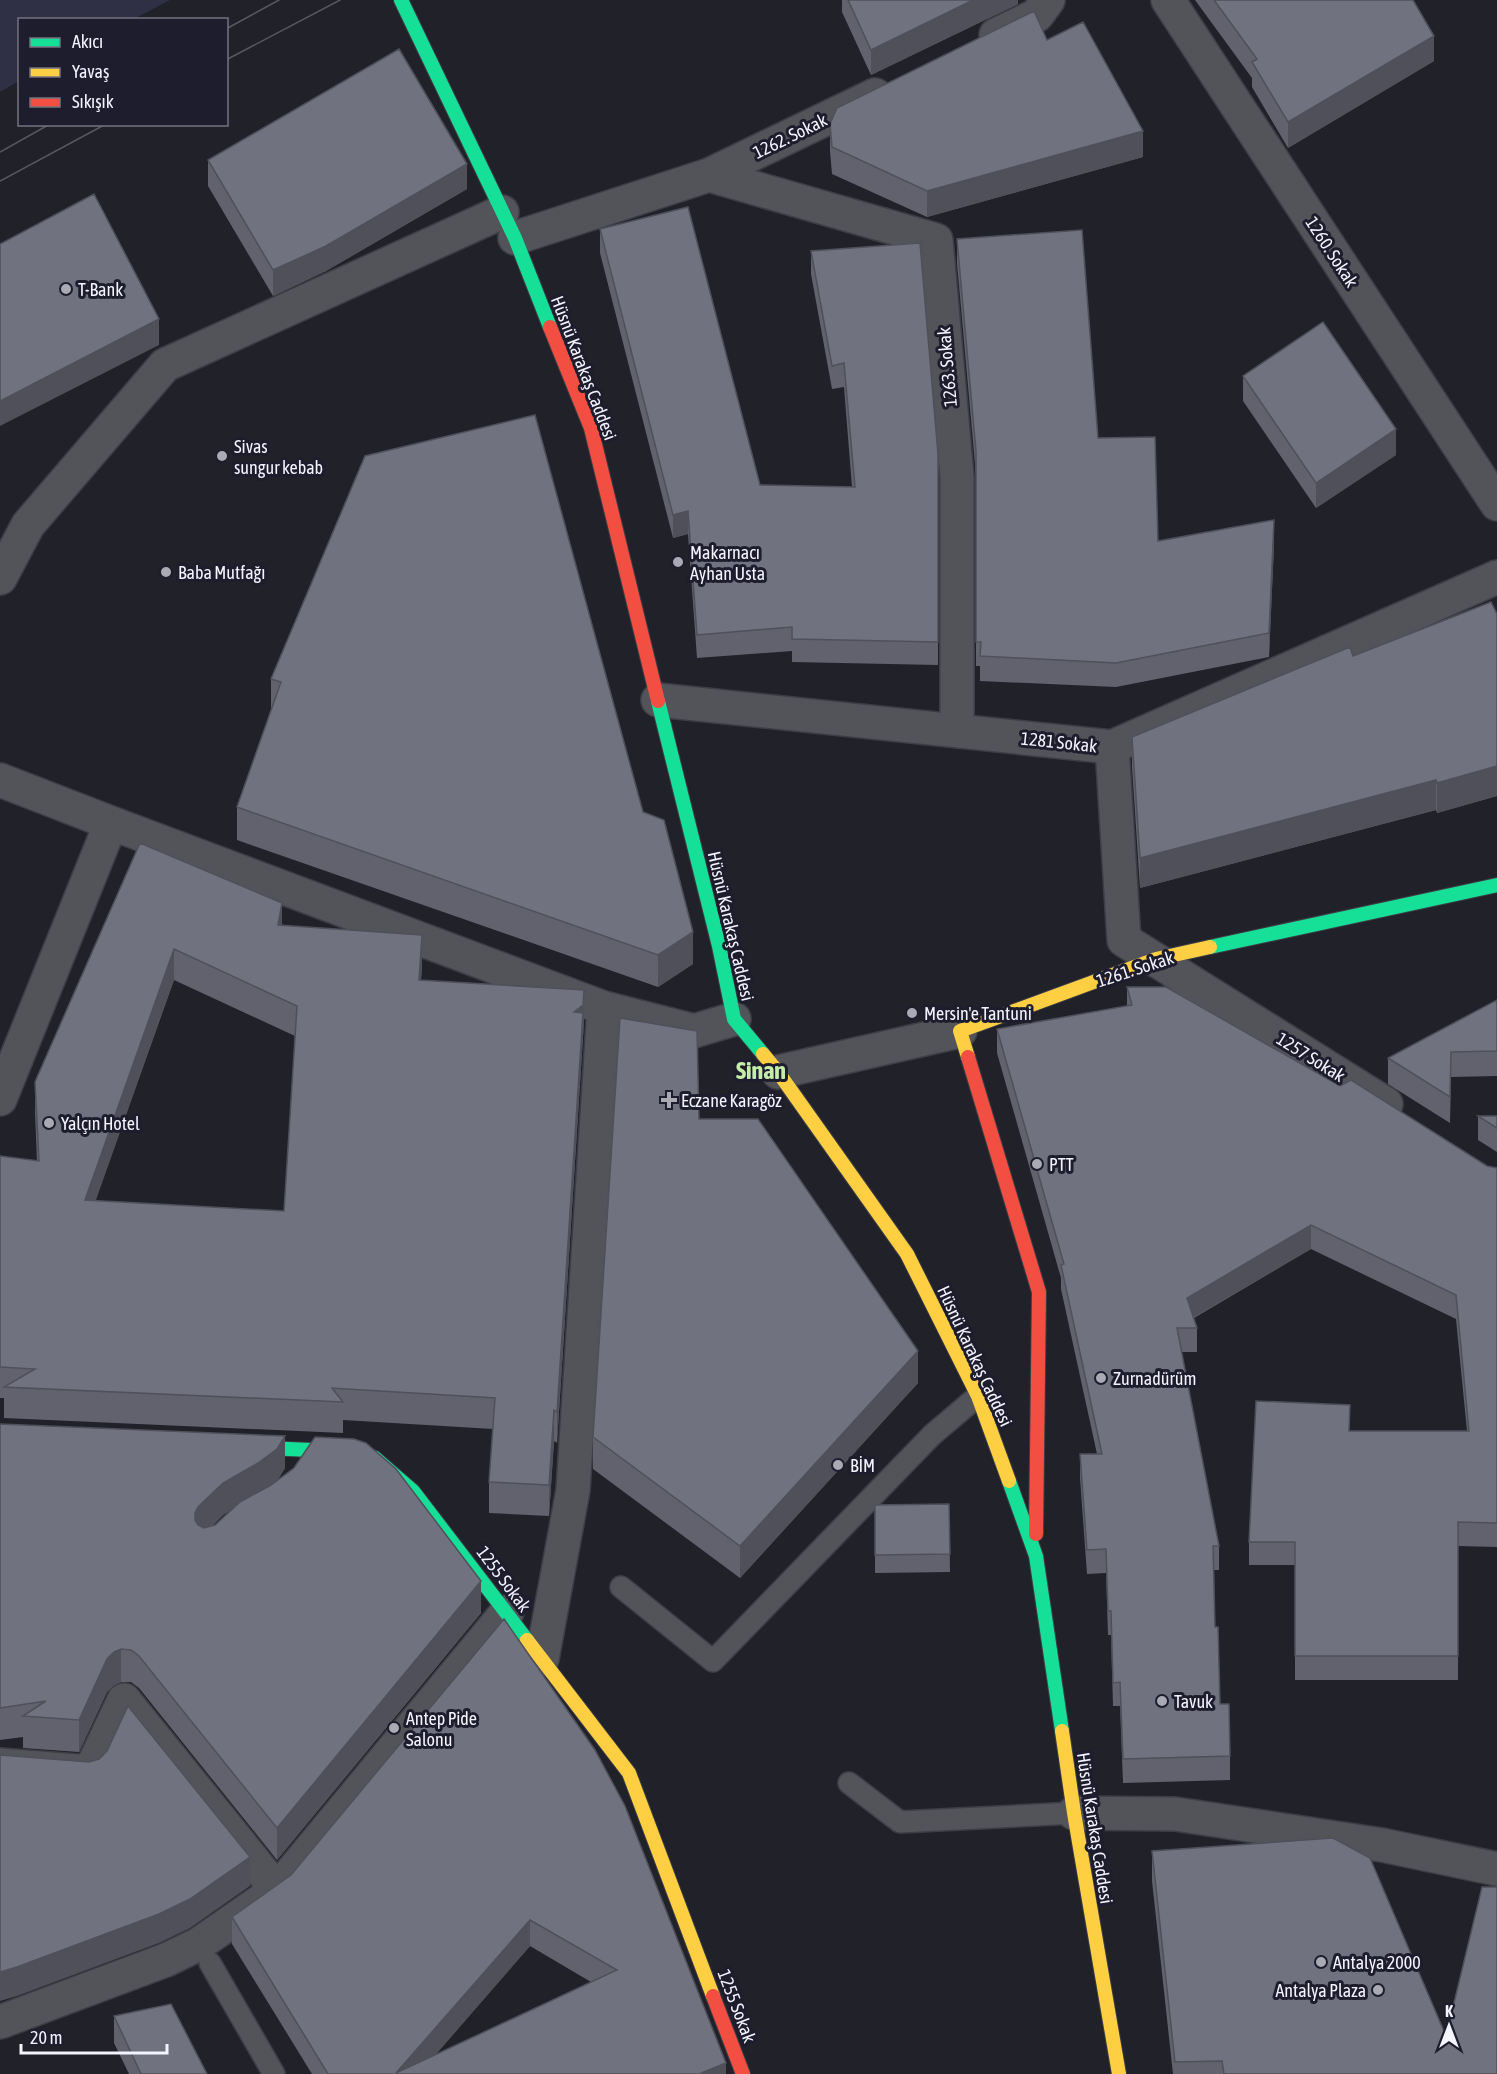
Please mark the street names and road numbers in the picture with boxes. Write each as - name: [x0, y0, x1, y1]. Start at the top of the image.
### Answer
- street label: 1262. Sokak: [750, 109, 831, 163]
- street label: 1260. Sokak: [1301, 213, 1363, 291]
- street label: Hüsnü Karakaş Caddesi: [547, 293, 621, 443]
- street label: 1263. Sokak: [933, 326, 961, 408]
- street label: 1281 Sokak: [1020, 728, 1098, 756]
- street label: Hüsnü Karakaş Caddesi: [704, 849, 758, 1003]
- street label: 1261. Sokak: [1094, 947, 1176, 991]
- street label: 1257 Sokak: [1273, 1028, 1349, 1086]
- street label: Hüsnü Karakaş Caddesi: [933, 1282, 1017, 1430]
- street label: 1255 Sokak: [473, 1542, 535, 1616]
- street label: Hüsnü Karakaş Caddesi: [1073, 1751, 1117, 1905]
- street label: 1255 Sokak: [713, 1967, 761, 2046]

